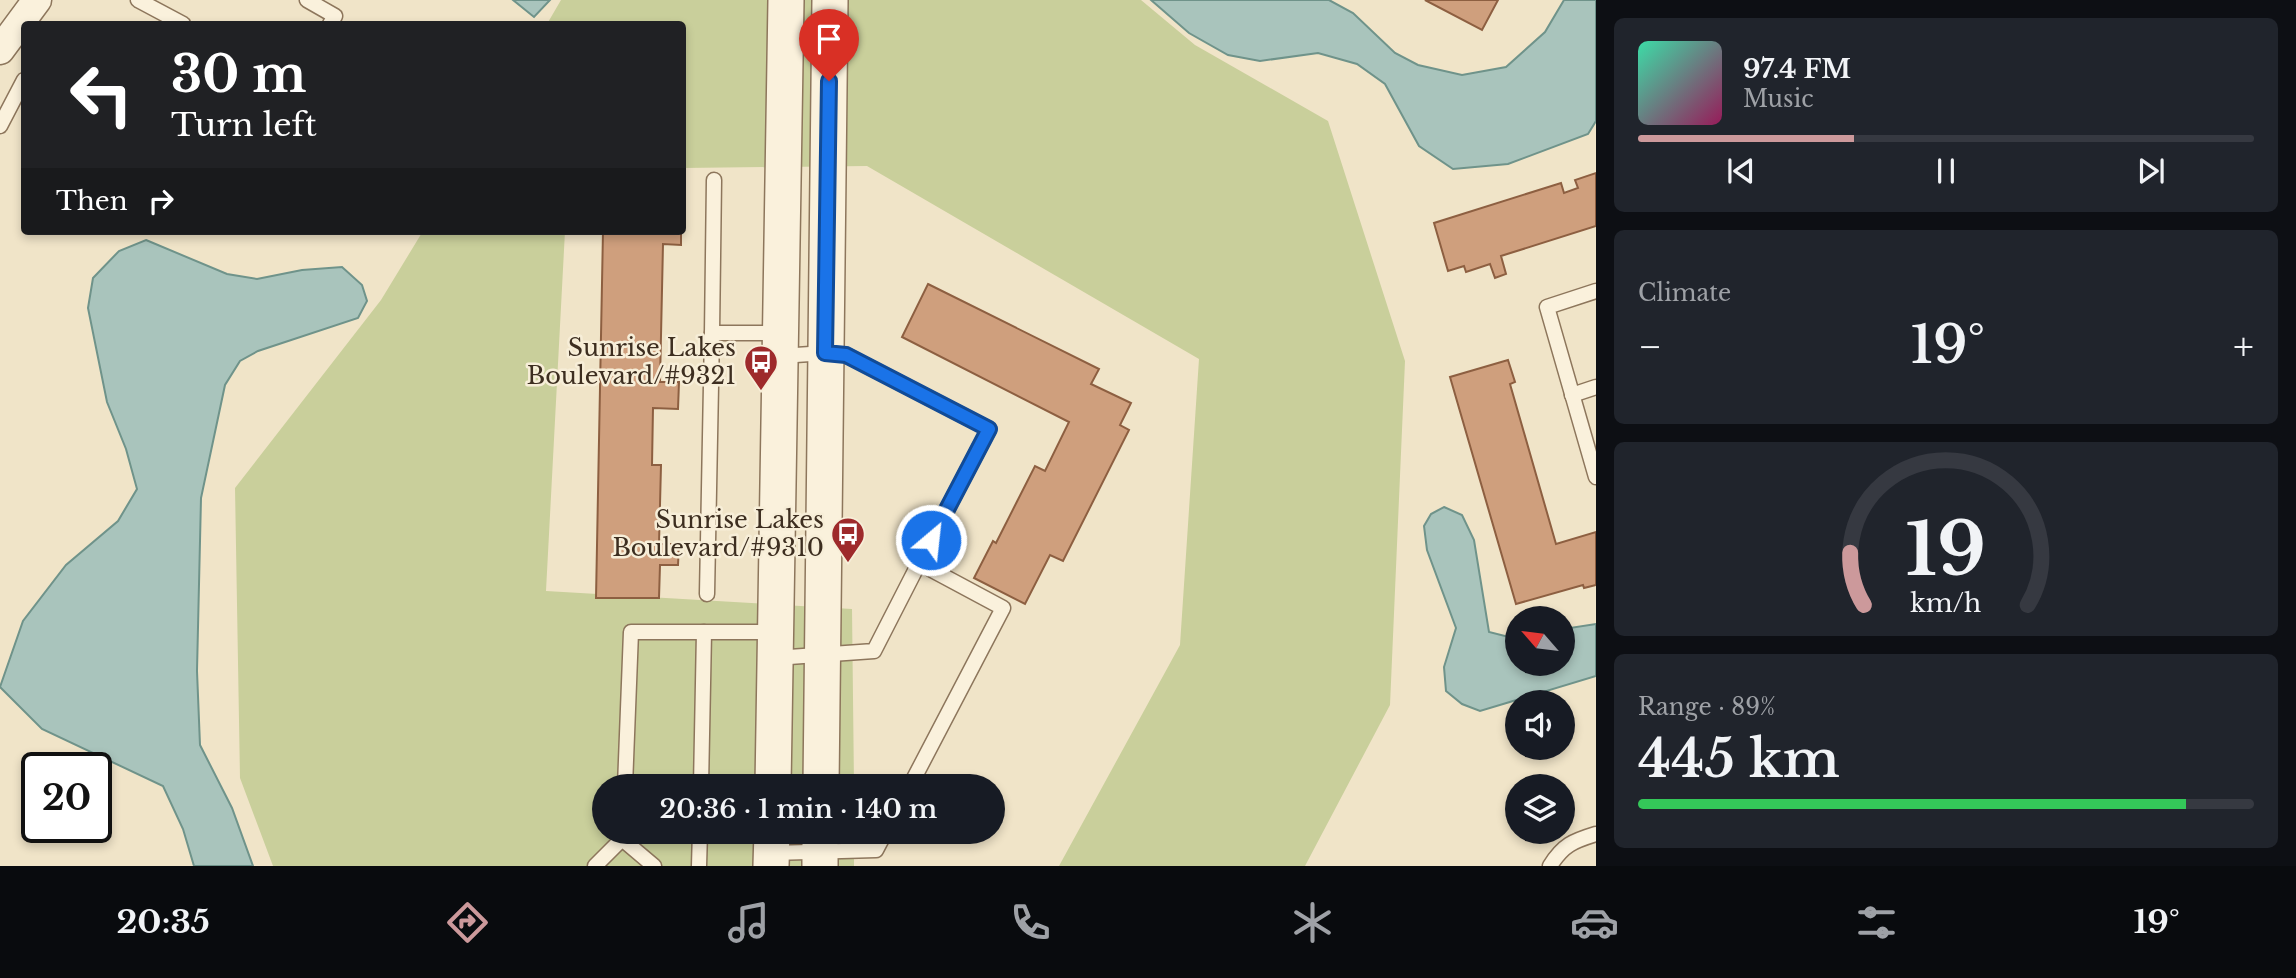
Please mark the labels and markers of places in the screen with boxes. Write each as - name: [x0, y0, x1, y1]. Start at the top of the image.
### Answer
- pin: [799, 9, 859, 81]
- place label: Sunrise Lakes Boulevard/#9321: [527, 333, 736, 390]
- bus stop icon: Sunrise Lakes Boulevard/#9321: [742, 343, 780, 392]
- place label: Sunrise Lakes Boulevard/#9310: [612, 505, 824, 562]
- bus stop icon: Sunrise Lakes Boulevard/#9310: [829, 515, 867, 564]

